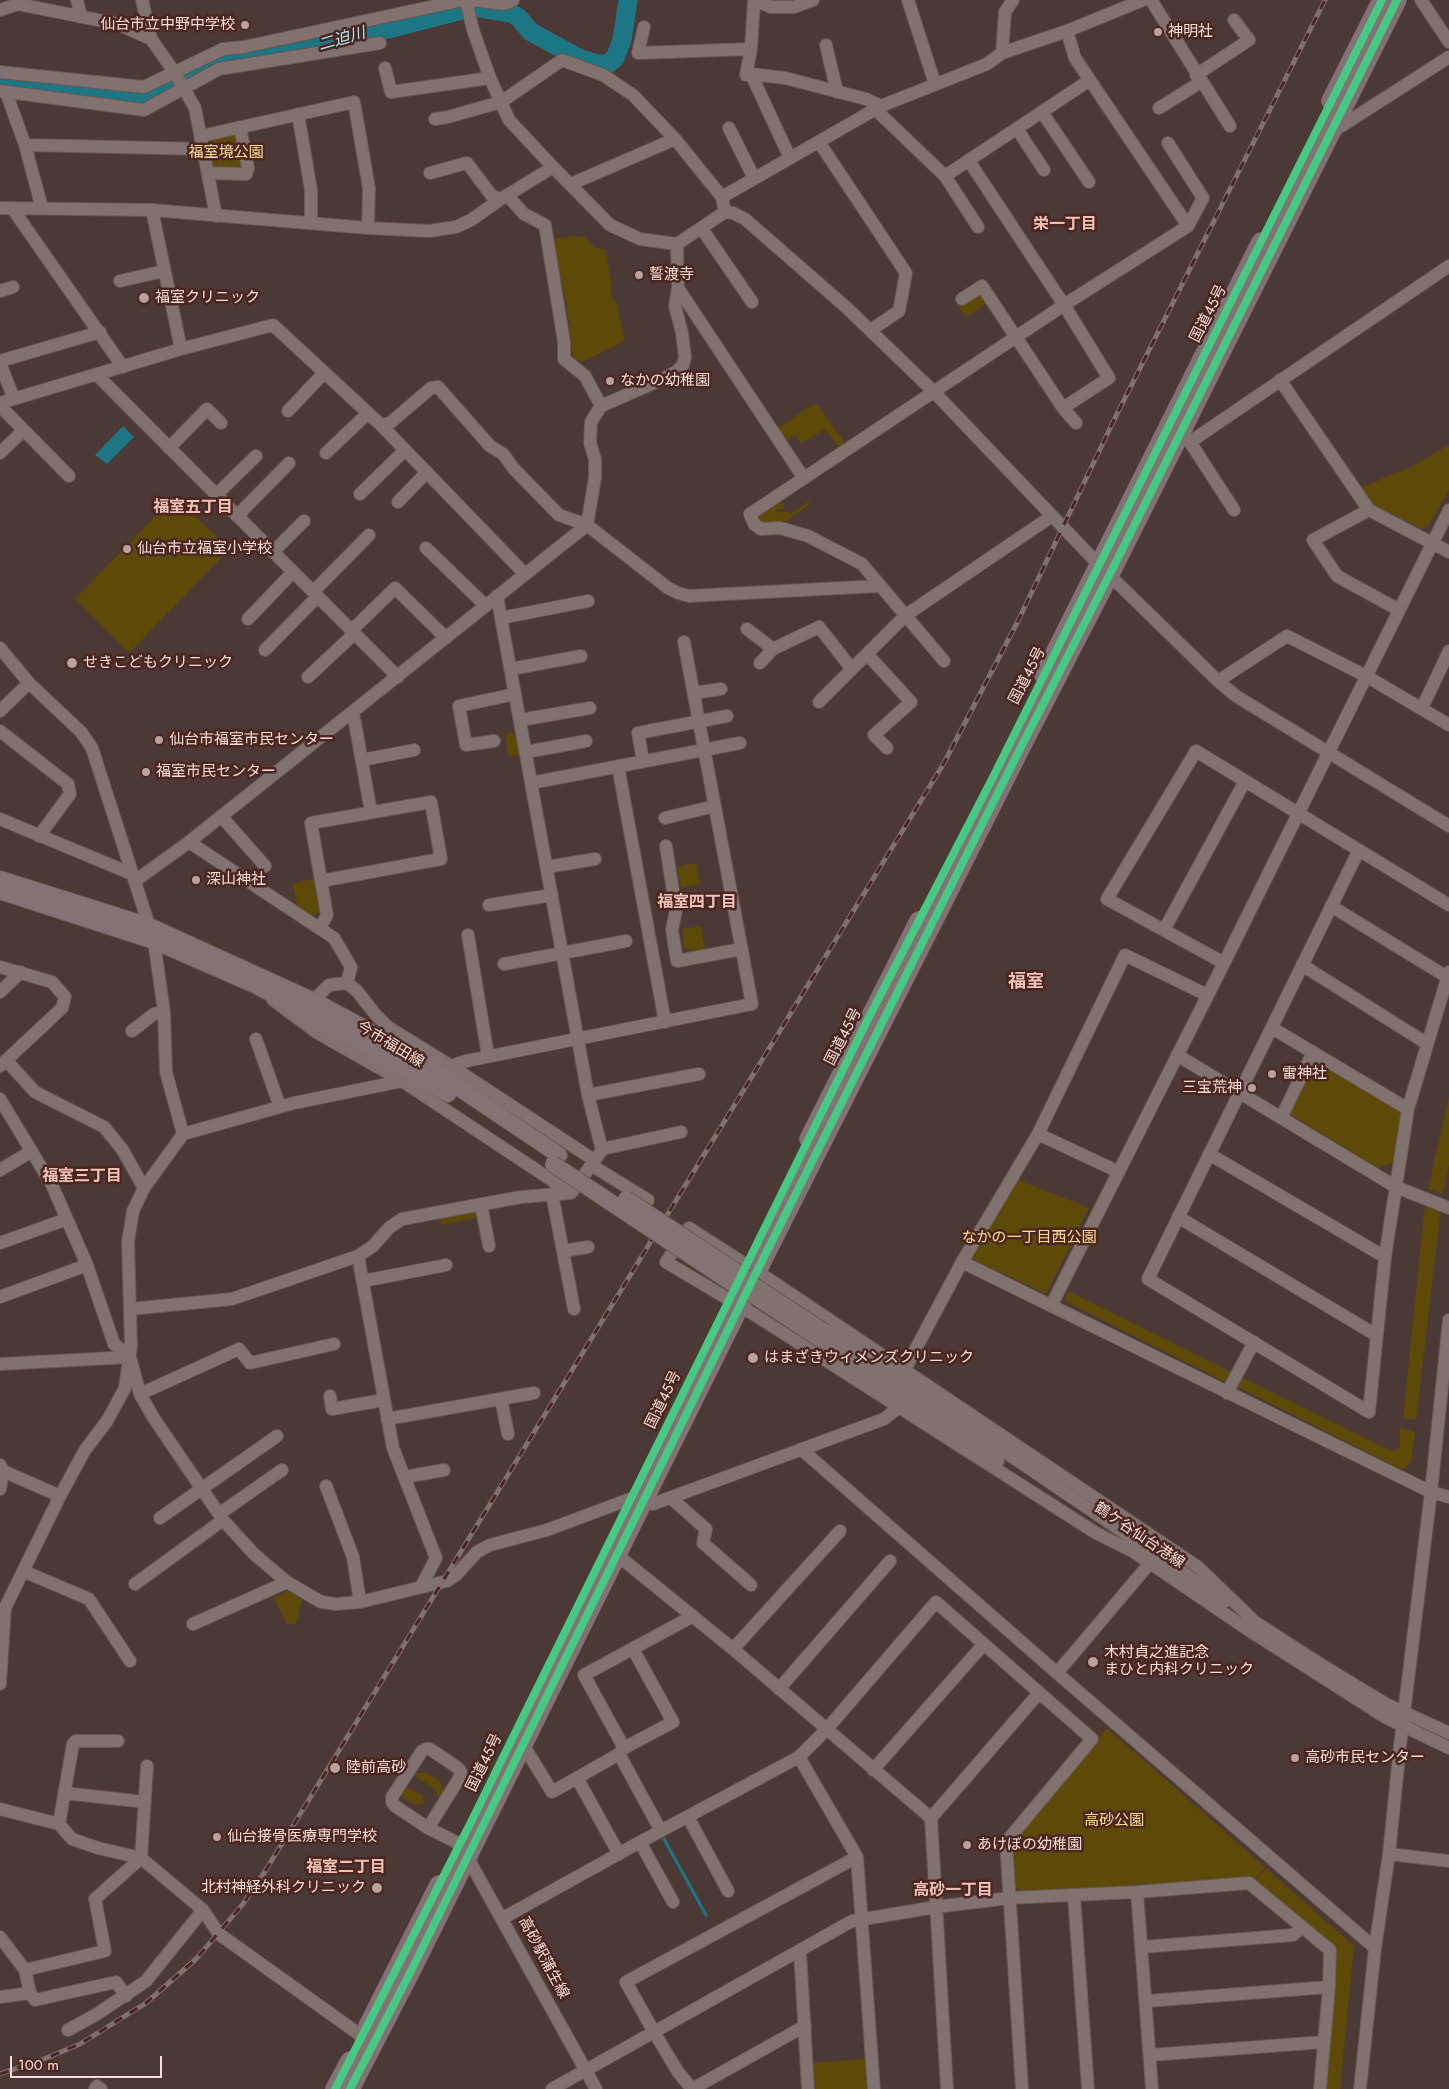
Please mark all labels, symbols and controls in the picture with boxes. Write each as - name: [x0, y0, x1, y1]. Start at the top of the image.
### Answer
- place label: 仙台市立中野中学校: [100, 16, 235, 34]
- marker: 仙台市立中野中学校: [239, 19, 251, 31]
- place label: 神明社: [1168, 23, 1213, 41]
- water label: 二迫川: [316, 24, 368, 56]
- marker: 神明社: [1152, 26, 1164, 38]
- park label: 福室境公園: [189, 144, 263, 162]
- district label: 栄一丁目: [1033, 215, 1097, 235]
- place label: 誓渡寺: [649, 266, 694, 284]
- marker: 誓渡寺: [633, 269, 645, 281]
- street label: 国道45号: [1187, 282, 1231, 346]
- place label: 福室クリニック: [155, 289, 260, 307]
- marker: 福室クリニック: [137, 291, 151, 305]
- place label: なかの幼稚園: [620, 372, 710, 390]
- marker: なかの幼稚園: [604, 375, 616, 387]
- district label: 福室五丁目: [153, 498, 233, 518]
- place label: 仙台市立福室小学校: [137, 540, 272, 558]
- marker: 仙台市立福室小学校: [121, 543, 133, 555]
- street label: 国道45号: [1006, 644, 1050, 708]
- place label: せきこどもクリニック: [83, 654, 233, 672]
- marker: せきこどもクリニック: [65, 656, 79, 670]
- place label: 仙台市福室市民センター: [169, 731, 334, 749]
- marker: 仙台市福室市民センター: [153, 734, 165, 746]
- place label: 福室市民センター: [156, 763, 276, 781]
- marker: 福室市民センター: [140, 766, 152, 778]
- place label: 深山神社: [206, 871, 266, 889]
- marker: 深山神社: [190, 874, 202, 886]
- district label: 福室四丁目: [657, 893, 737, 913]
- district label: 福室: [1008, 972, 1044, 994]
- street label: 国道45号: [822, 1005, 866, 1069]
- street label: 今市福田線: [353, 1018, 427, 1072]
- place label: 雷神社: [1282, 1065, 1327, 1083]
- marker: 雷神社: [1266, 1068, 1278, 1080]
- place label: 三宝荒神: [1182, 1079, 1242, 1097]
- marker: 三宝荒神: [1246, 1082, 1258, 1094]
- district label: 福室三丁目: [42, 1167, 122, 1187]
- park label: なかの一丁目西公園: [962, 1229, 1096, 1247]
- place label: はまざきウィメンズクリニック: [764, 1349, 974, 1367]
- marker: はまざきウィメンズクリニック: [746, 1351, 760, 1365]
- street label: 国道45号: [642, 1368, 686, 1432]
- street label: 鶴ケ谷仙台港線: [1090, 1499, 1188, 1573]
- place label: 木村貞之進記念 まひと内科クリニック: [1104, 1644, 1254, 1679]
- marker: 木村貞之進記念 まひと内科クリニック: [1086, 1655, 1100, 1669]
- street label: 国道45号: [463, 1731, 507, 1795]
- place label: 高砂市民センター: [1305, 1749, 1425, 1767]
- marker: 高砂市民センター: [1289, 1752, 1301, 1764]
- place label: 陸前高砂: [346, 1759, 406, 1777]
- marker: 陸前高砂: [328, 1761, 342, 1775]
- park label: 高砂公園: [1084, 1812, 1144, 1830]
- place label: 仙台接骨医療専門学校: [227, 1828, 377, 1846]
- marker: 仙台接骨医療専門学校: [211, 1831, 223, 1843]
- place label: あけぼの幼稚園: [977, 1836, 1082, 1854]
- marker: あけぼの幼稚園: [961, 1839, 973, 1851]
- district label: 福室二丁目: [306, 1858, 386, 1878]
- place label: 北村神経外科クリニック: [201, 1879, 366, 1897]
- marker: 北村神経外科クリニック: [370, 1881, 384, 1895]
- district label: 高砂一丁目: [913, 1881, 993, 1901]
- street label: 高砂駅蒲生線: [514, 1914, 572, 2002]
- scale bar: [12, 2046, 165, 2078]
- text: 100 m: [18, 2054, 59, 2076]

